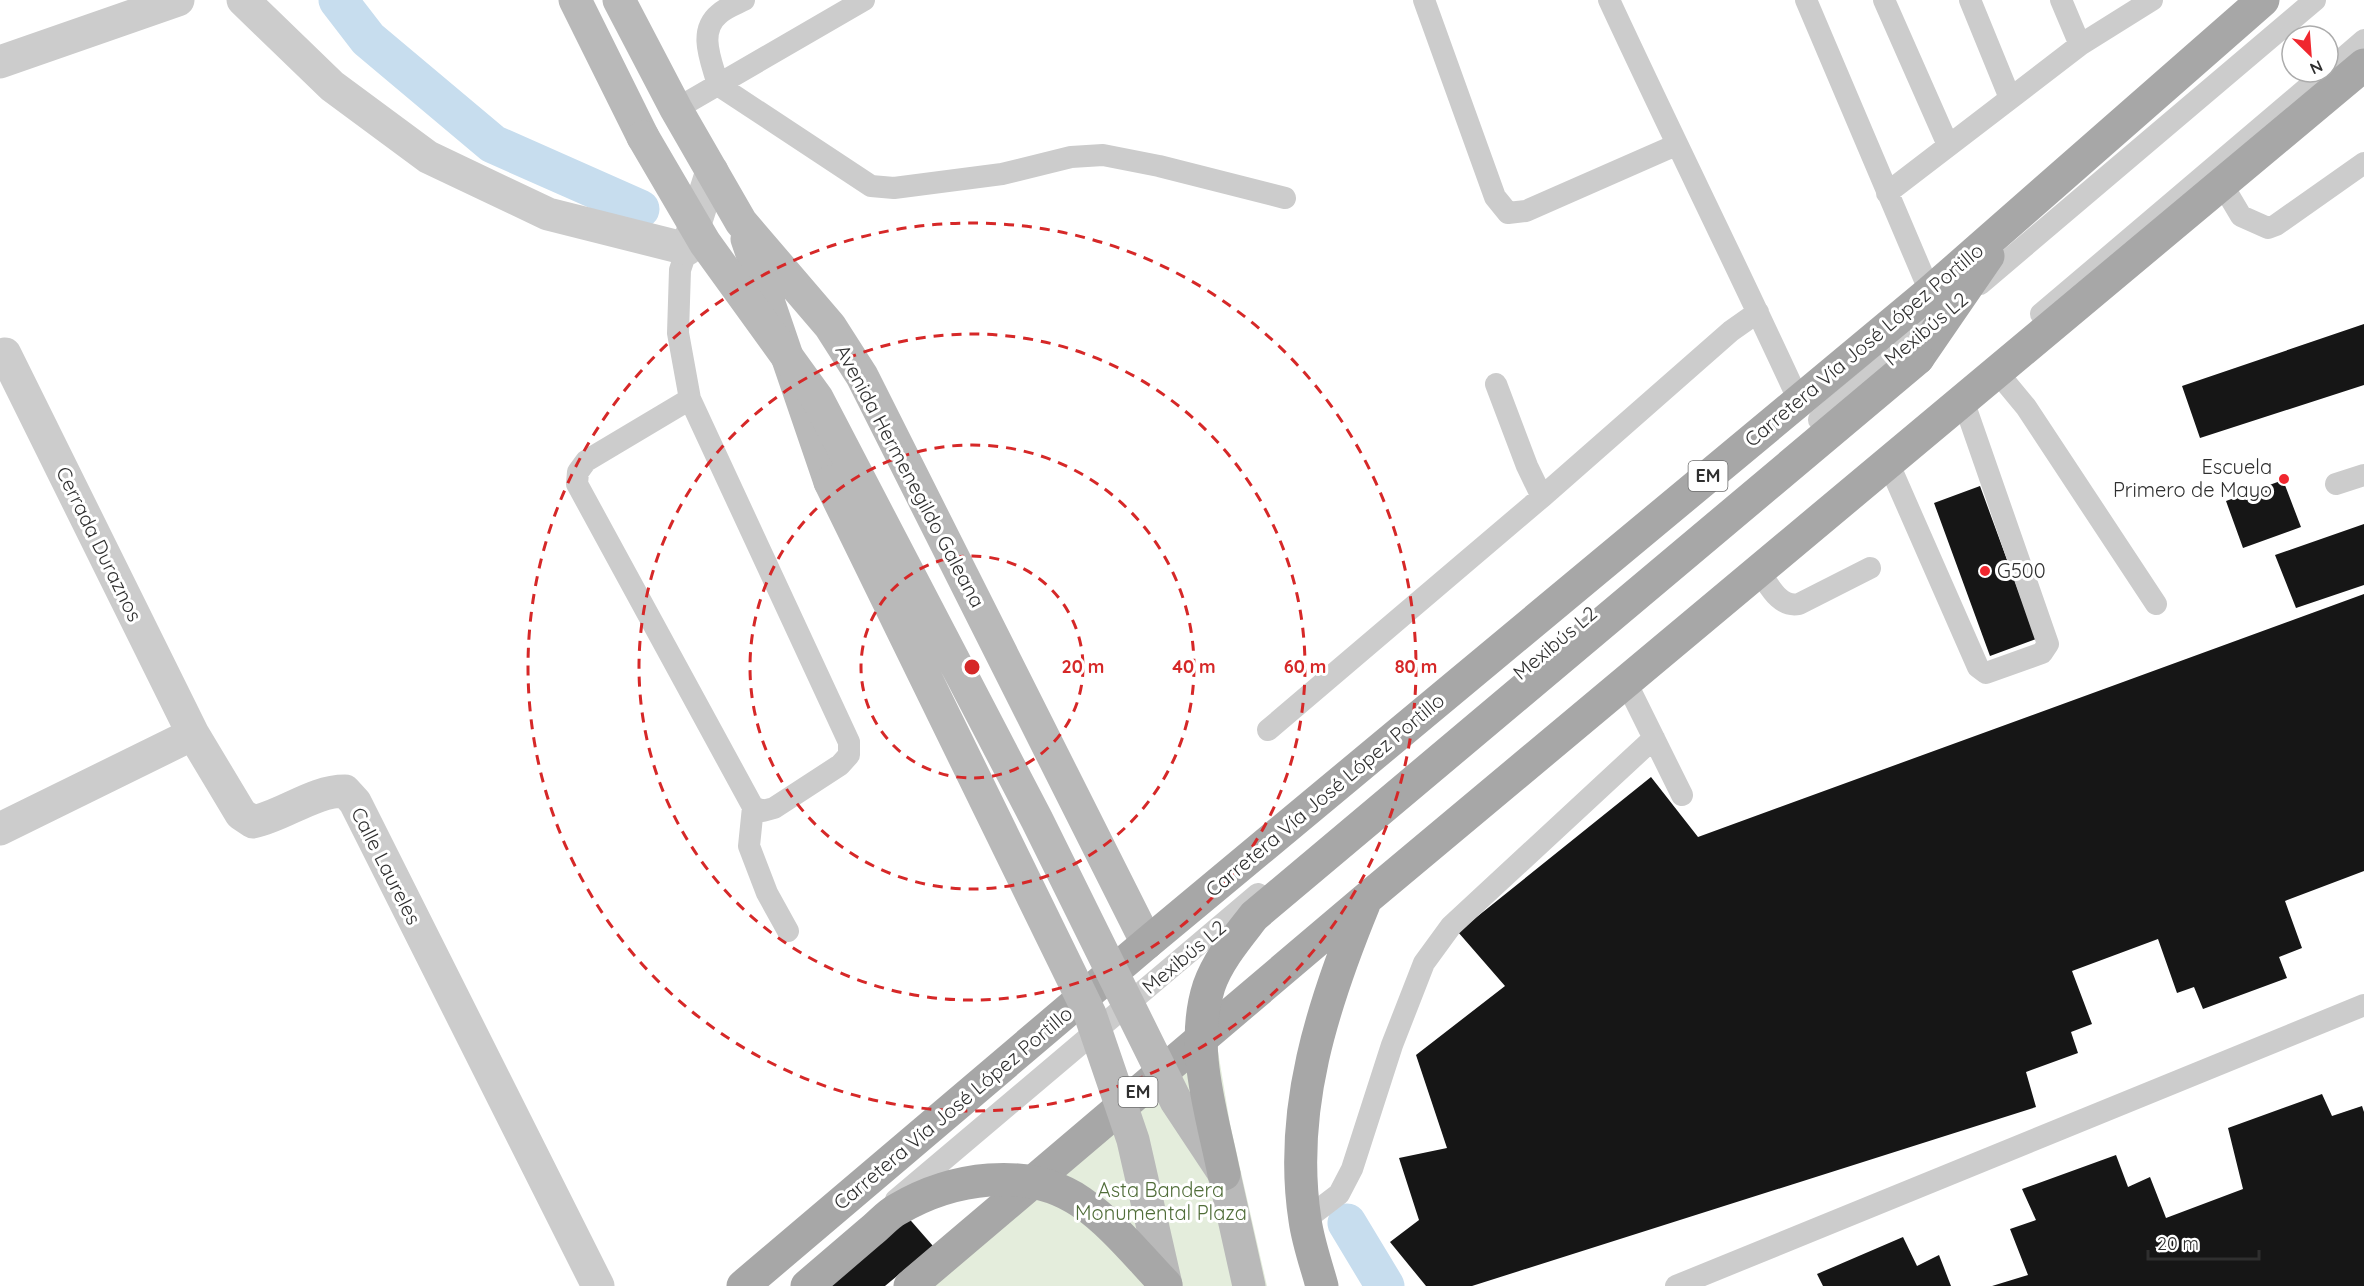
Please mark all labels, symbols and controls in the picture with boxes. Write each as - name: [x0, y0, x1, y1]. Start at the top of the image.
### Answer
- north arrow: [2280, 24, 2340, 84]
- text: N: [2307, 56, 2326, 79]
- street label: Carretera Vía José López Portillo: [1739, 237, 1988, 452]
- street label: Mexibús L2: [1879, 286, 1973, 371]
- street label: Avenida Hermenegildo Galeana: [830, 340, 991, 611]
- place label: Escuela Primero de Mayo: [2113, 454, 2272, 502]
- road number: EM: [1688, 461, 1728, 491]
- street label: Cerrada Duraznos: [51, 462, 148, 625]
- marker: Escuela Primero de Mayo: [2277, 472, 2291, 486]
- place label: G500: [1997, 558, 2046, 583]
- marker: G500: [1978, 564, 1992, 578]
- street label: Mexibús L2: [1508, 600, 1602, 685]
- text: 20 m: [1062, 655, 1104, 678]
- text: 40 m: [1172, 655, 1216, 678]
- text: 60 m: [1284, 655, 1326, 678]
- text: 80 m: [1395, 655, 1437, 678]
- centre of rings: [962, 657, 982, 677]
- street label: Carretera Vía José López Portillo: [1200, 687, 1449, 902]
- street label: Calle Laureles: [346, 803, 427, 929]
- street label: Mexibús L2: [1137, 914, 1231, 999]
- street label: Carretera Vía José López Portillo: [828, 1000, 1077, 1215]
- road number: EM: [1118, 1077, 1158, 1107]
- park label: Asta Bandera Monumental Plaza: [1075, 1177, 1247, 1225]
- scale bar: [2148, 1223, 2259, 1261]
- text: 20 m: [2157, 1232, 2199, 1255]

